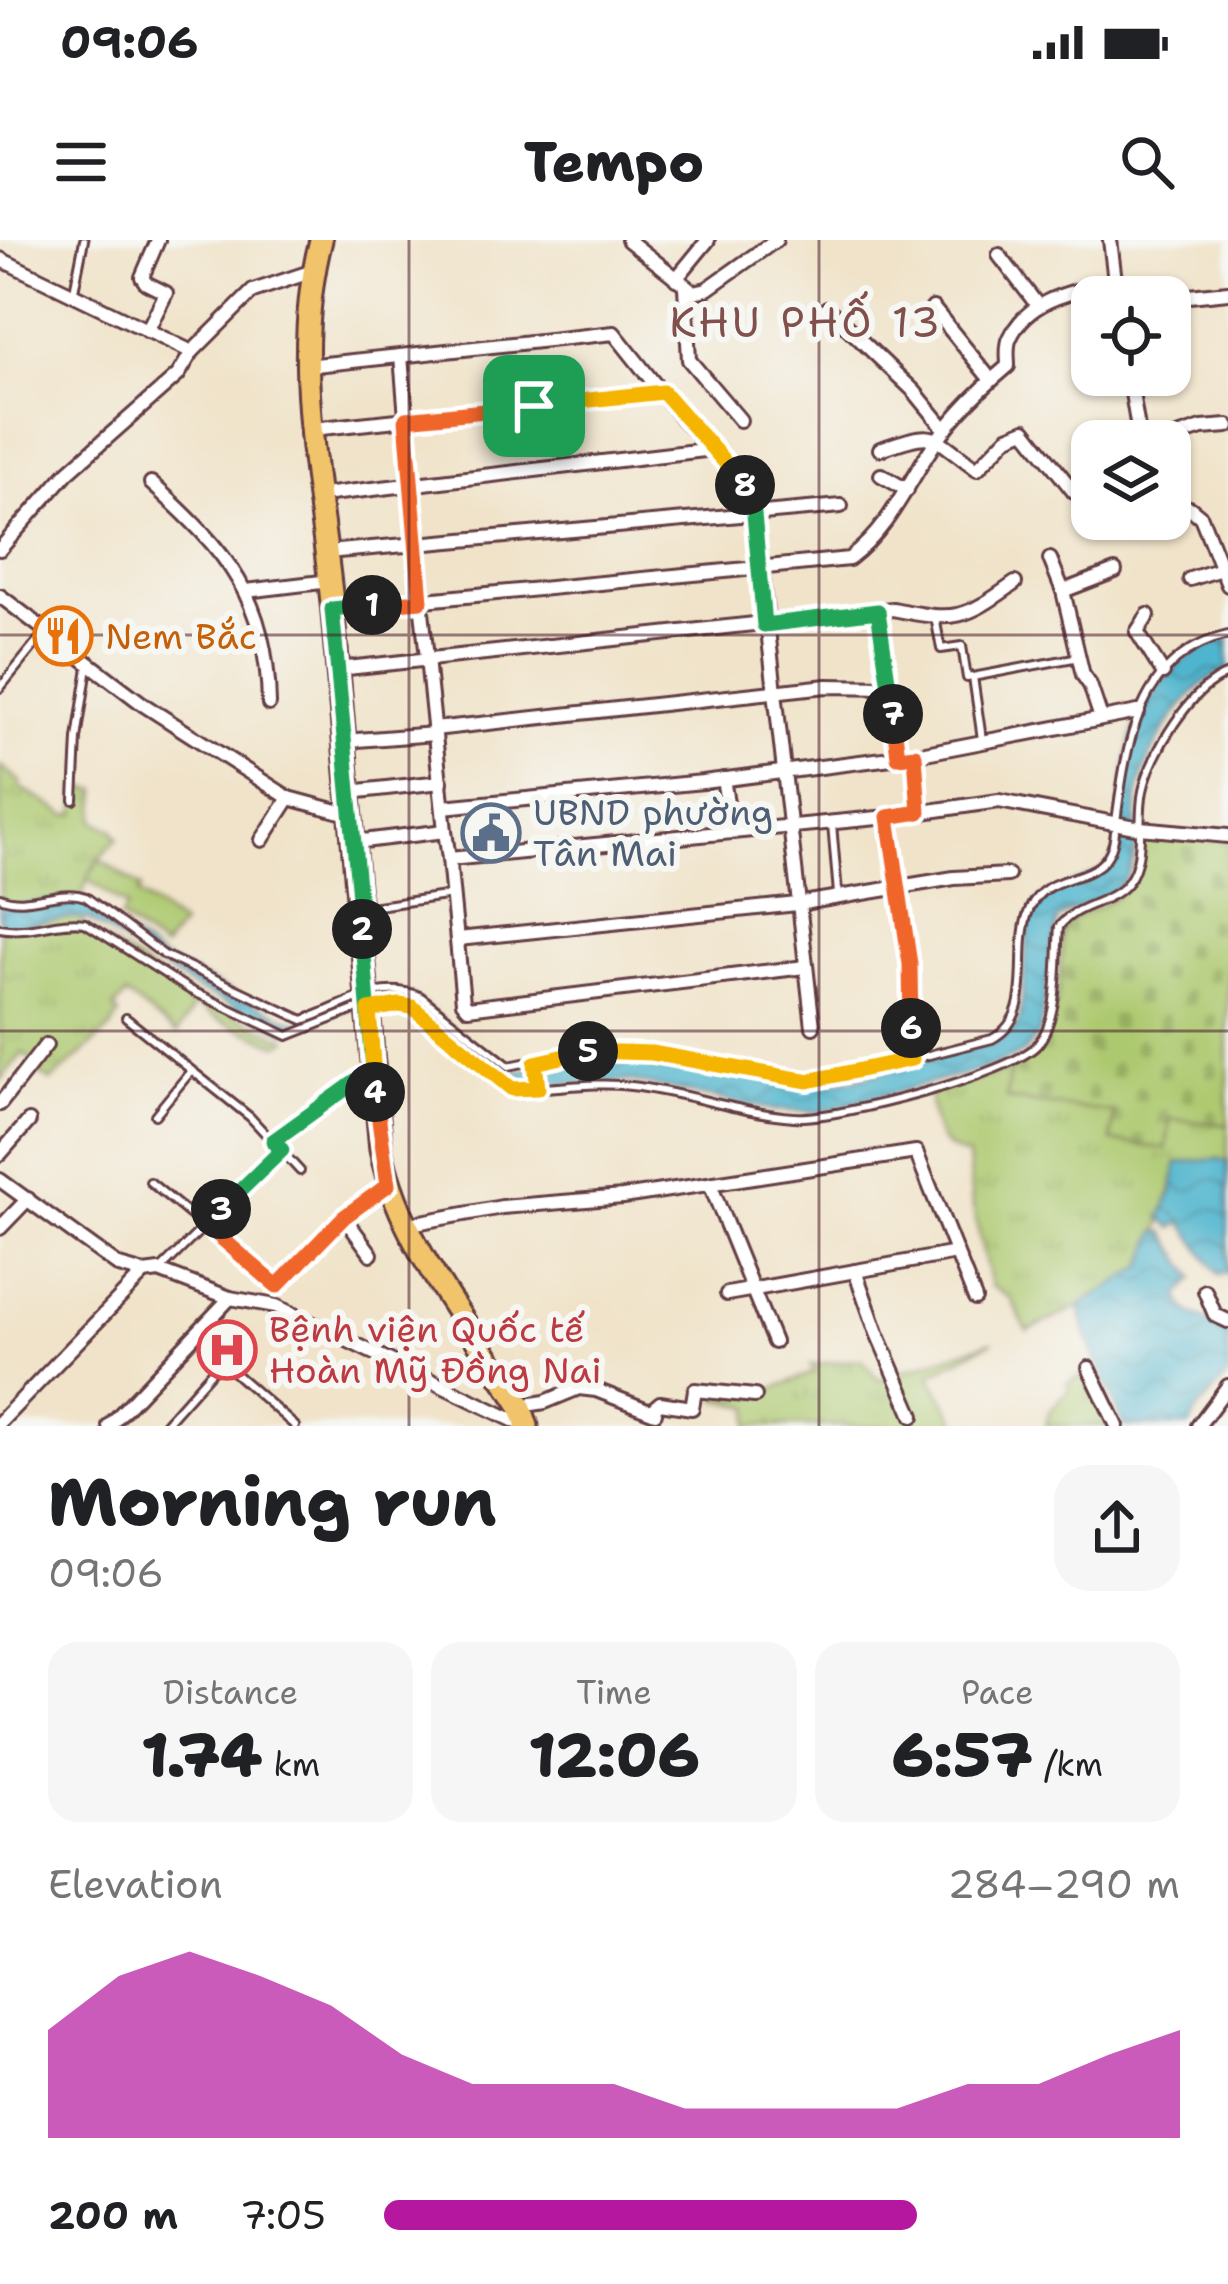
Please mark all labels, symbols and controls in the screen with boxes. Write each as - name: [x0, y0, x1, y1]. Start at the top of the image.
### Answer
- text: 09:06: [60, 12, 199, 72]
- text: Tempo: [524, 126, 704, 198]
- icon: menu: [48, 129, 114, 195]
- icon: search: [1114, 129, 1180, 195]
- map controls: [1071, 276, 1191, 540]
- button: locate: [1071, 276, 1191, 396]
- district label: KHU PHỐ 13: [669, 291, 943, 350]
- pin: [483, 355, 585, 457]
- icon: arrive: [501, 373, 567, 439]
- button: layers: [1071, 420, 1191, 540]
- pin: 8: [715, 455, 775, 515]
- text: 8: [733, 462, 757, 507]
- pin: 1: [342, 575, 402, 635]
- text: 1: [364, 582, 380, 627]
- restaurant icon: Nem Bắc: [32, 605, 94, 667]
- place label: Nem Bắc: [105, 612, 257, 661]
- pin: 7: [863, 684, 923, 744]
- text: 7: [881, 691, 905, 736]
- place label: UBND phường Tân Mai: [533, 788, 773, 878]
- public building icon: UBND phường Tân Mai: [460, 802, 522, 864]
- pin: 2: [332, 899, 392, 959]
- text: 2: [350, 906, 374, 951]
- pin: 6: [881, 998, 941, 1058]
- text: 6: [899, 1005, 923, 1050]
- pin: 5: [558, 1021, 618, 1081]
- text: 5: [578, 1028, 598, 1073]
- pin: 4: [345, 1062, 405, 1122]
- text: 4: [363, 1069, 387, 1114]
- pin: 3: [191, 1179, 251, 1239]
- text: 3: [209, 1186, 233, 1231]
- place label: Bệnh viện Quốc tế Hoàn Mỹ Đồng Nai: [269, 1305, 602, 1395]
- hospital icon: Bệnh viện Quốc tế Hoàn Mỹ Đồng Nai: [196, 1319, 258, 1381]
- text: Morning run: [48, 1458, 497, 1546]
- button: share: [1054, 1465, 1180, 1591]
- text: 09:06: [48, 1547, 164, 1599]
- text: Distance: [163, 1670, 298, 1715]
- text: Time: [576, 1670, 652, 1715]
- text: Pace: [961, 1670, 1034, 1715]
- text: 1.74: [141, 1715, 262, 1795]
- text: 12:06: [528, 1715, 700, 1795]
- text: 6:57: [892, 1715, 1033, 1795]
- text: km: [262, 1742, 320, 1787]
- text: /km: [1033, 1742, 1103, 1787]
- text: Elevation: [48, 1858, 223, 1910]
- text: 284–290 m: [947, 1858, 1180, 1910]
- text: 200 m: [48, 2189, 178, 2241]
- text: 7:05: [240, 2189, 326, 2241]

